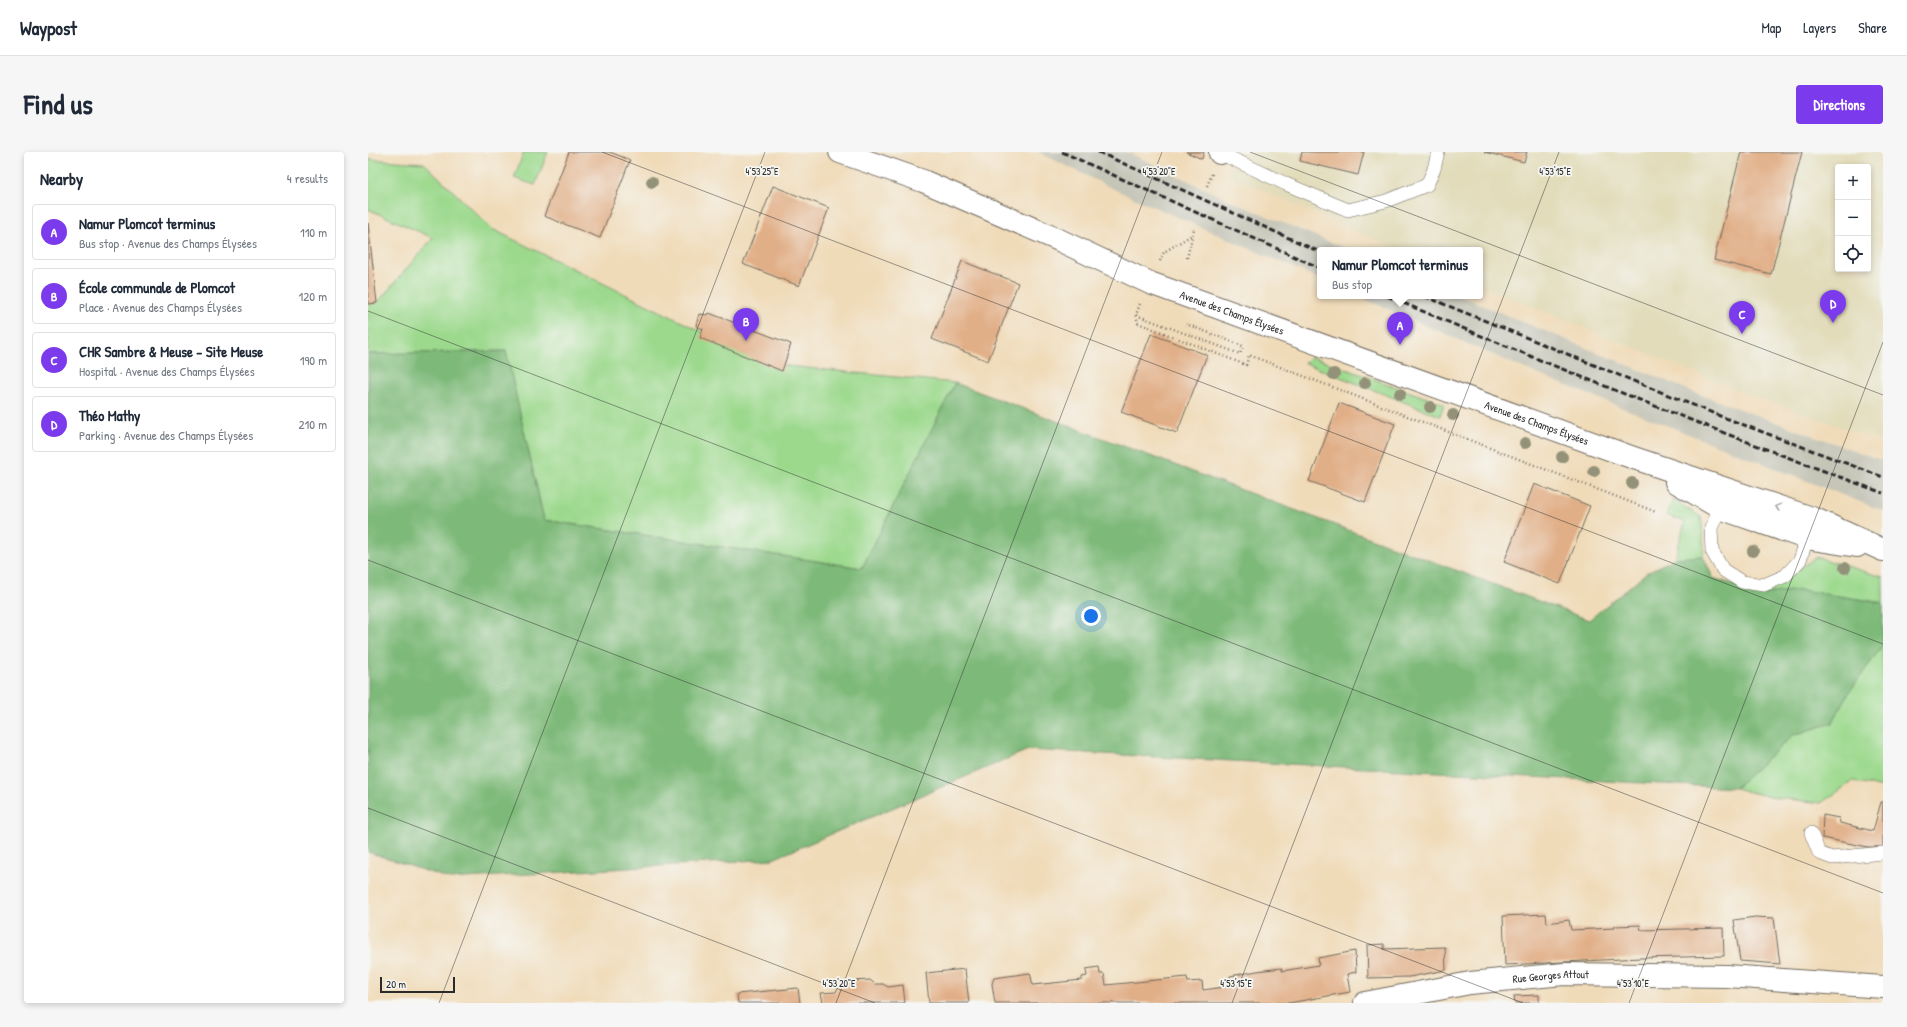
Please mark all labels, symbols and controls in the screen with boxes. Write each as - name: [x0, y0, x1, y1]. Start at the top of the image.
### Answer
- text: Waypost: [20, 15, 77, 41]
- text: Map: [1761, 18, 1781, 37]
- text: Layers: [1803, 18, 1836, 37]
- text: Share: [1858, 18, 1887, 37]
- text: Find us: [24, 85, 93, 123]
- button: Directions: [1796, 85, 1883, 124]
- map controls: [1835, 164, 1871, 272]
- button: +: [1835, 164, 1871, 200]
- text: 4°53'25"E: [746, 165, 779, 178]
- text: 4°53'20"E: [1142, 165, 1176, 178]
- text: 4°53'15"E: [1539, 165, 1571, 178]
- text: Nearby: [40, 167, 83, 190]
- text: 4 results: [287, 169, 328, 187]
- button: −: [1835, 200, 1871, 236]
- text: Namur Plomcot terminus: [79, 213, 215, 234]
- text: A: [51, 223, 57, 241]
- text: 110 m: [300, 223, 327, 241]
- text: Bus stop · Avenue des Champs Élysées: [79, 234, 257, 252]
- button: locate: [1835, 236, 1871, 272]
- popup: [1317, 247, 1483, 299]
- text: Namur Plomcot terminus: [1332, 254, 1468, 275]
- text: Bus stop: [1332, 275, 1372, 293]
- text: École communale de Plomcot: [79, 277, 235, 298]
- text: B: [51, 287, 57, 305]
- text: 120 m: [299, 287, 327, 305]
- street label: Avenue des Champs Élysées: [1178, 287, 1286, 338]
- pin: D: [1820, 290, 1846, 323]
- text: Place · Avenue des Champs Élysées: [79, 298, 242, 316]
- pin: C: [1729, 301, 1755, 334]
- pin: B: [733, 308, 759, 341]
- pin: A: [1387, 312, 1413, 345]
- text: CHR Sambre & Meuse - Site Meuse: [79, 341, 263, 362]
- text: C: [50, 351, 58, 369]
- text: 190 m: [300, 351, 327, 369]
- text: Hospital · Avenue des Champs Élysées: [79, 362, 255, 380]
- street label: Avenue des Champs Élysées: [1483, 398, 1591, 448]
- text: Théo Mathy: [79, 405, 140, 426]
- text: D: [51, 415, 57, 433]
- text: 210 m: [299, 415, 327, 433]
- text: Parking · Avenue des Champs Élysées: [79, 426, 253, 444]
- one-way arrow: [1775, 503, 1782, 512]
- your location: [1081, 606, 1101, 626]
- street label: Rue Georges Attout: [1512, 967, 1589, 986]
- scale bar: [380, 975, 455, 994]
- text: 20 m: [386, 977, 406, 991]
- text: 4°53'20"E: [822, 977, 856, 990]
- text: 4°53'15"E: [1220, 977, 1252, 990]
- text: 4°53'10"E: [1617, 977, 1650, 990]

